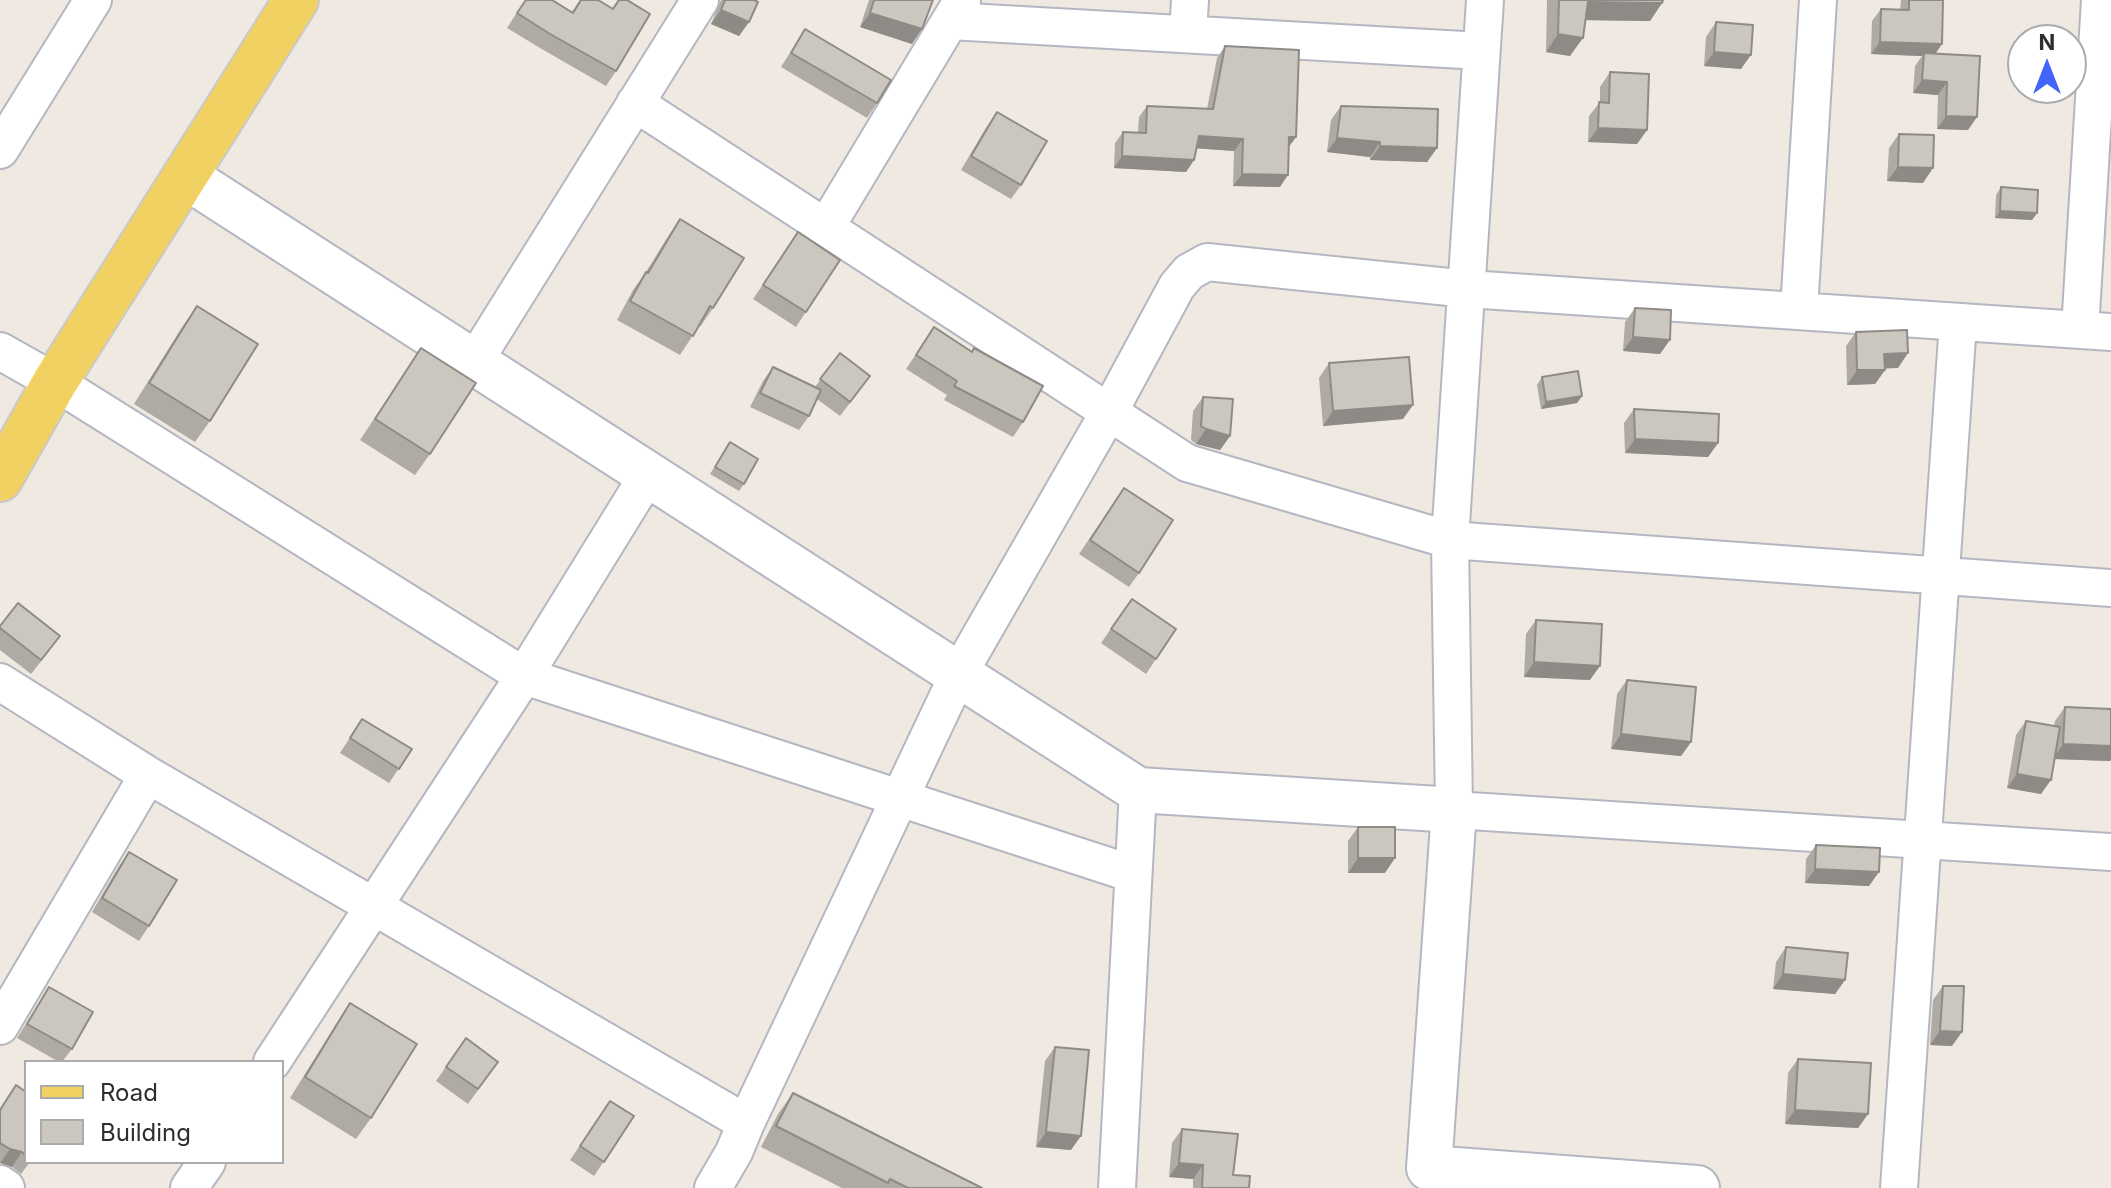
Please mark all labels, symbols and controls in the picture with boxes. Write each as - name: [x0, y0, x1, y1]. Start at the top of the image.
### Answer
- north arrow: [2007, 24, 2087, 104]
- text: N: [2039, 29, 2055, 55]
- legend: [24, 1060, 284, 1164]
- text: Road: [100, 1078, 158, 1107]
- text: Building: [100, 1118, 191, 1147]

